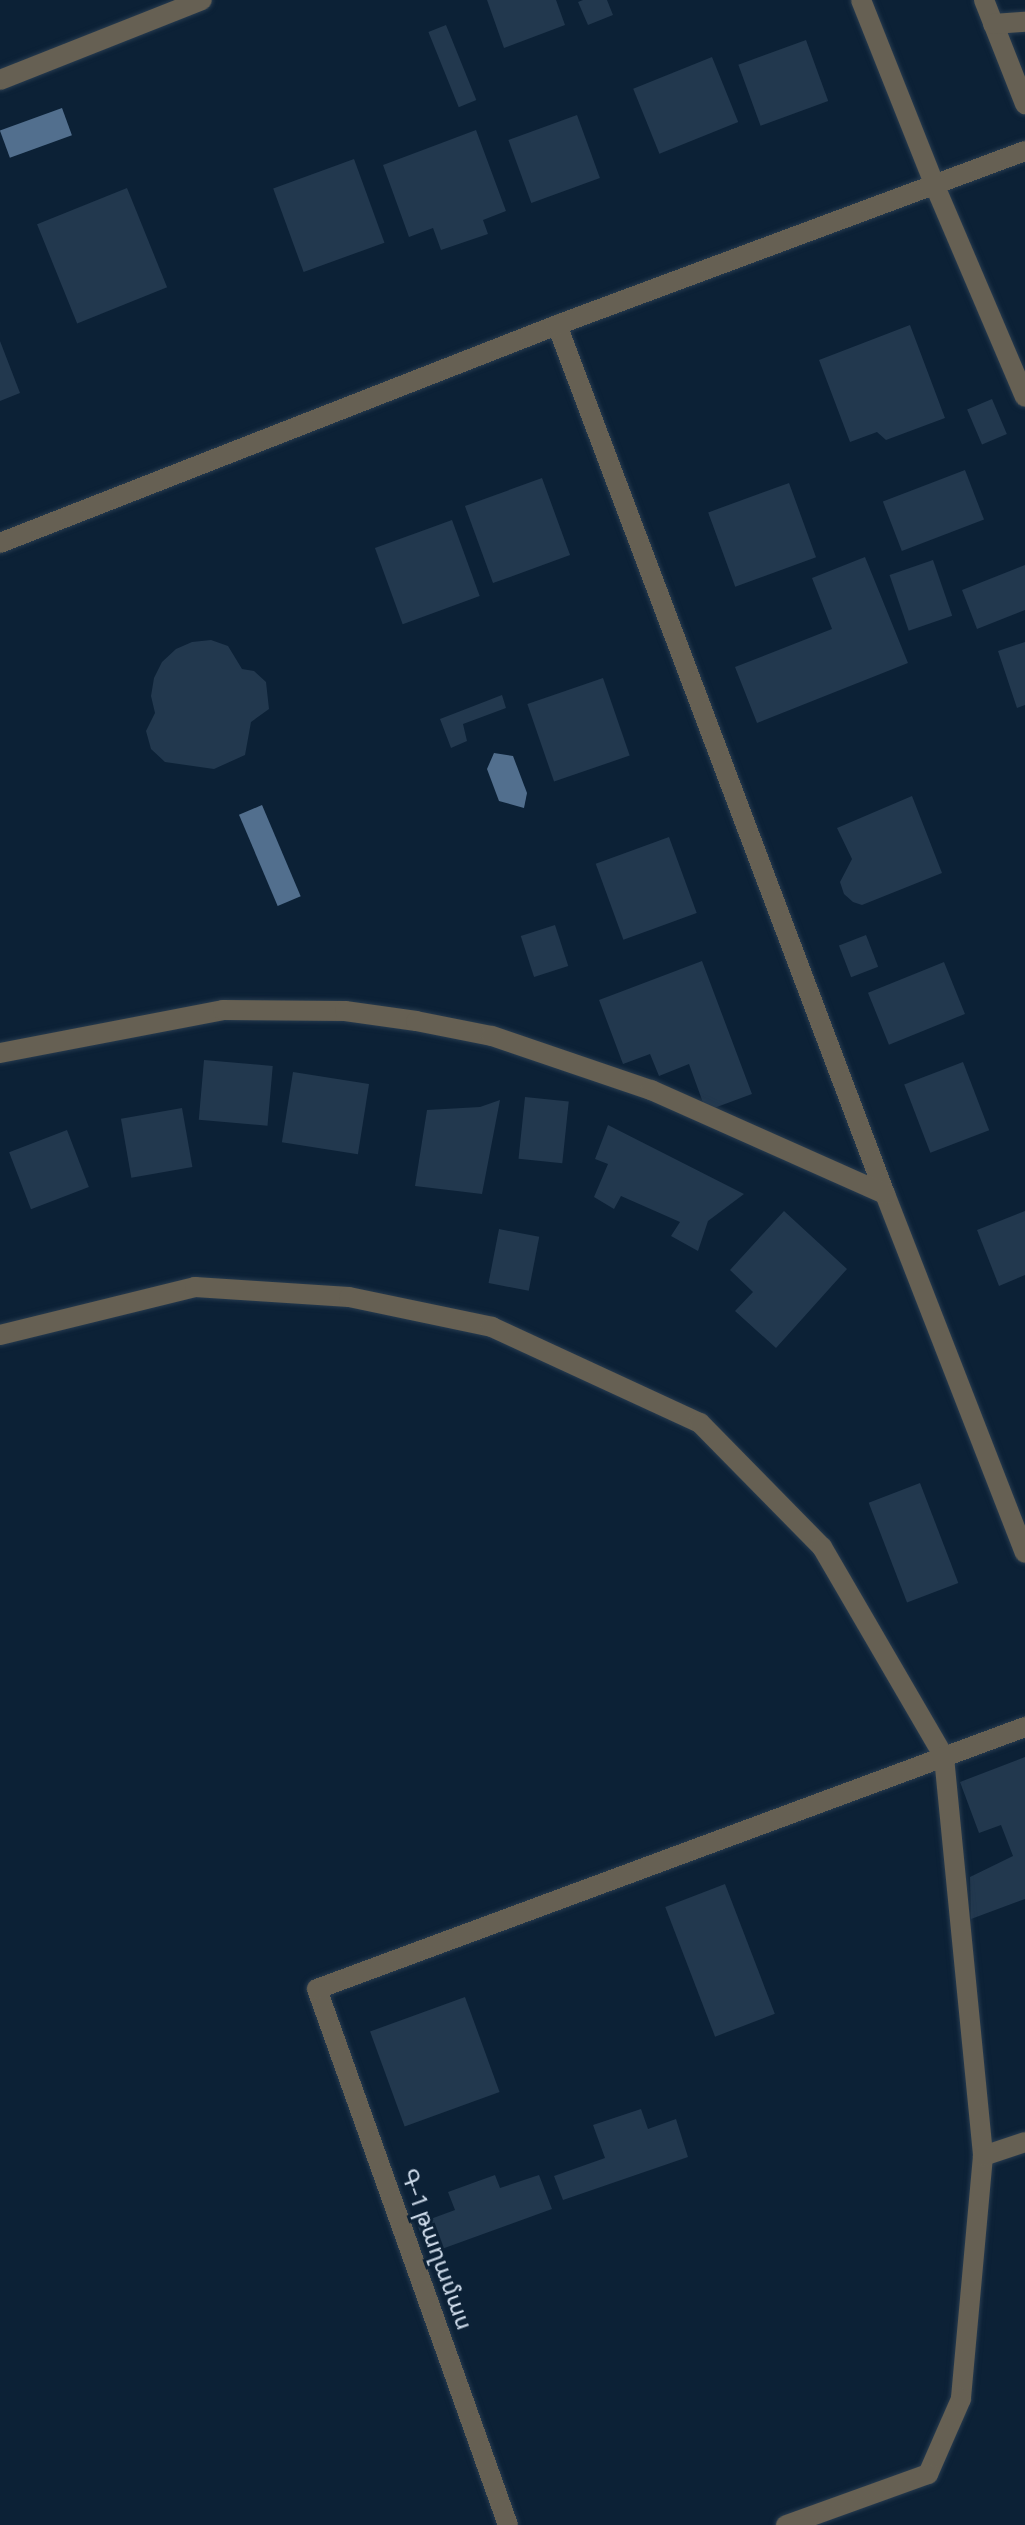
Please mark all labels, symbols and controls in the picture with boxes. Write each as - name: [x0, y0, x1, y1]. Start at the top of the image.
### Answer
- street label: Գ-1 թաղամաս: [394, 2164, 480, 2334]

